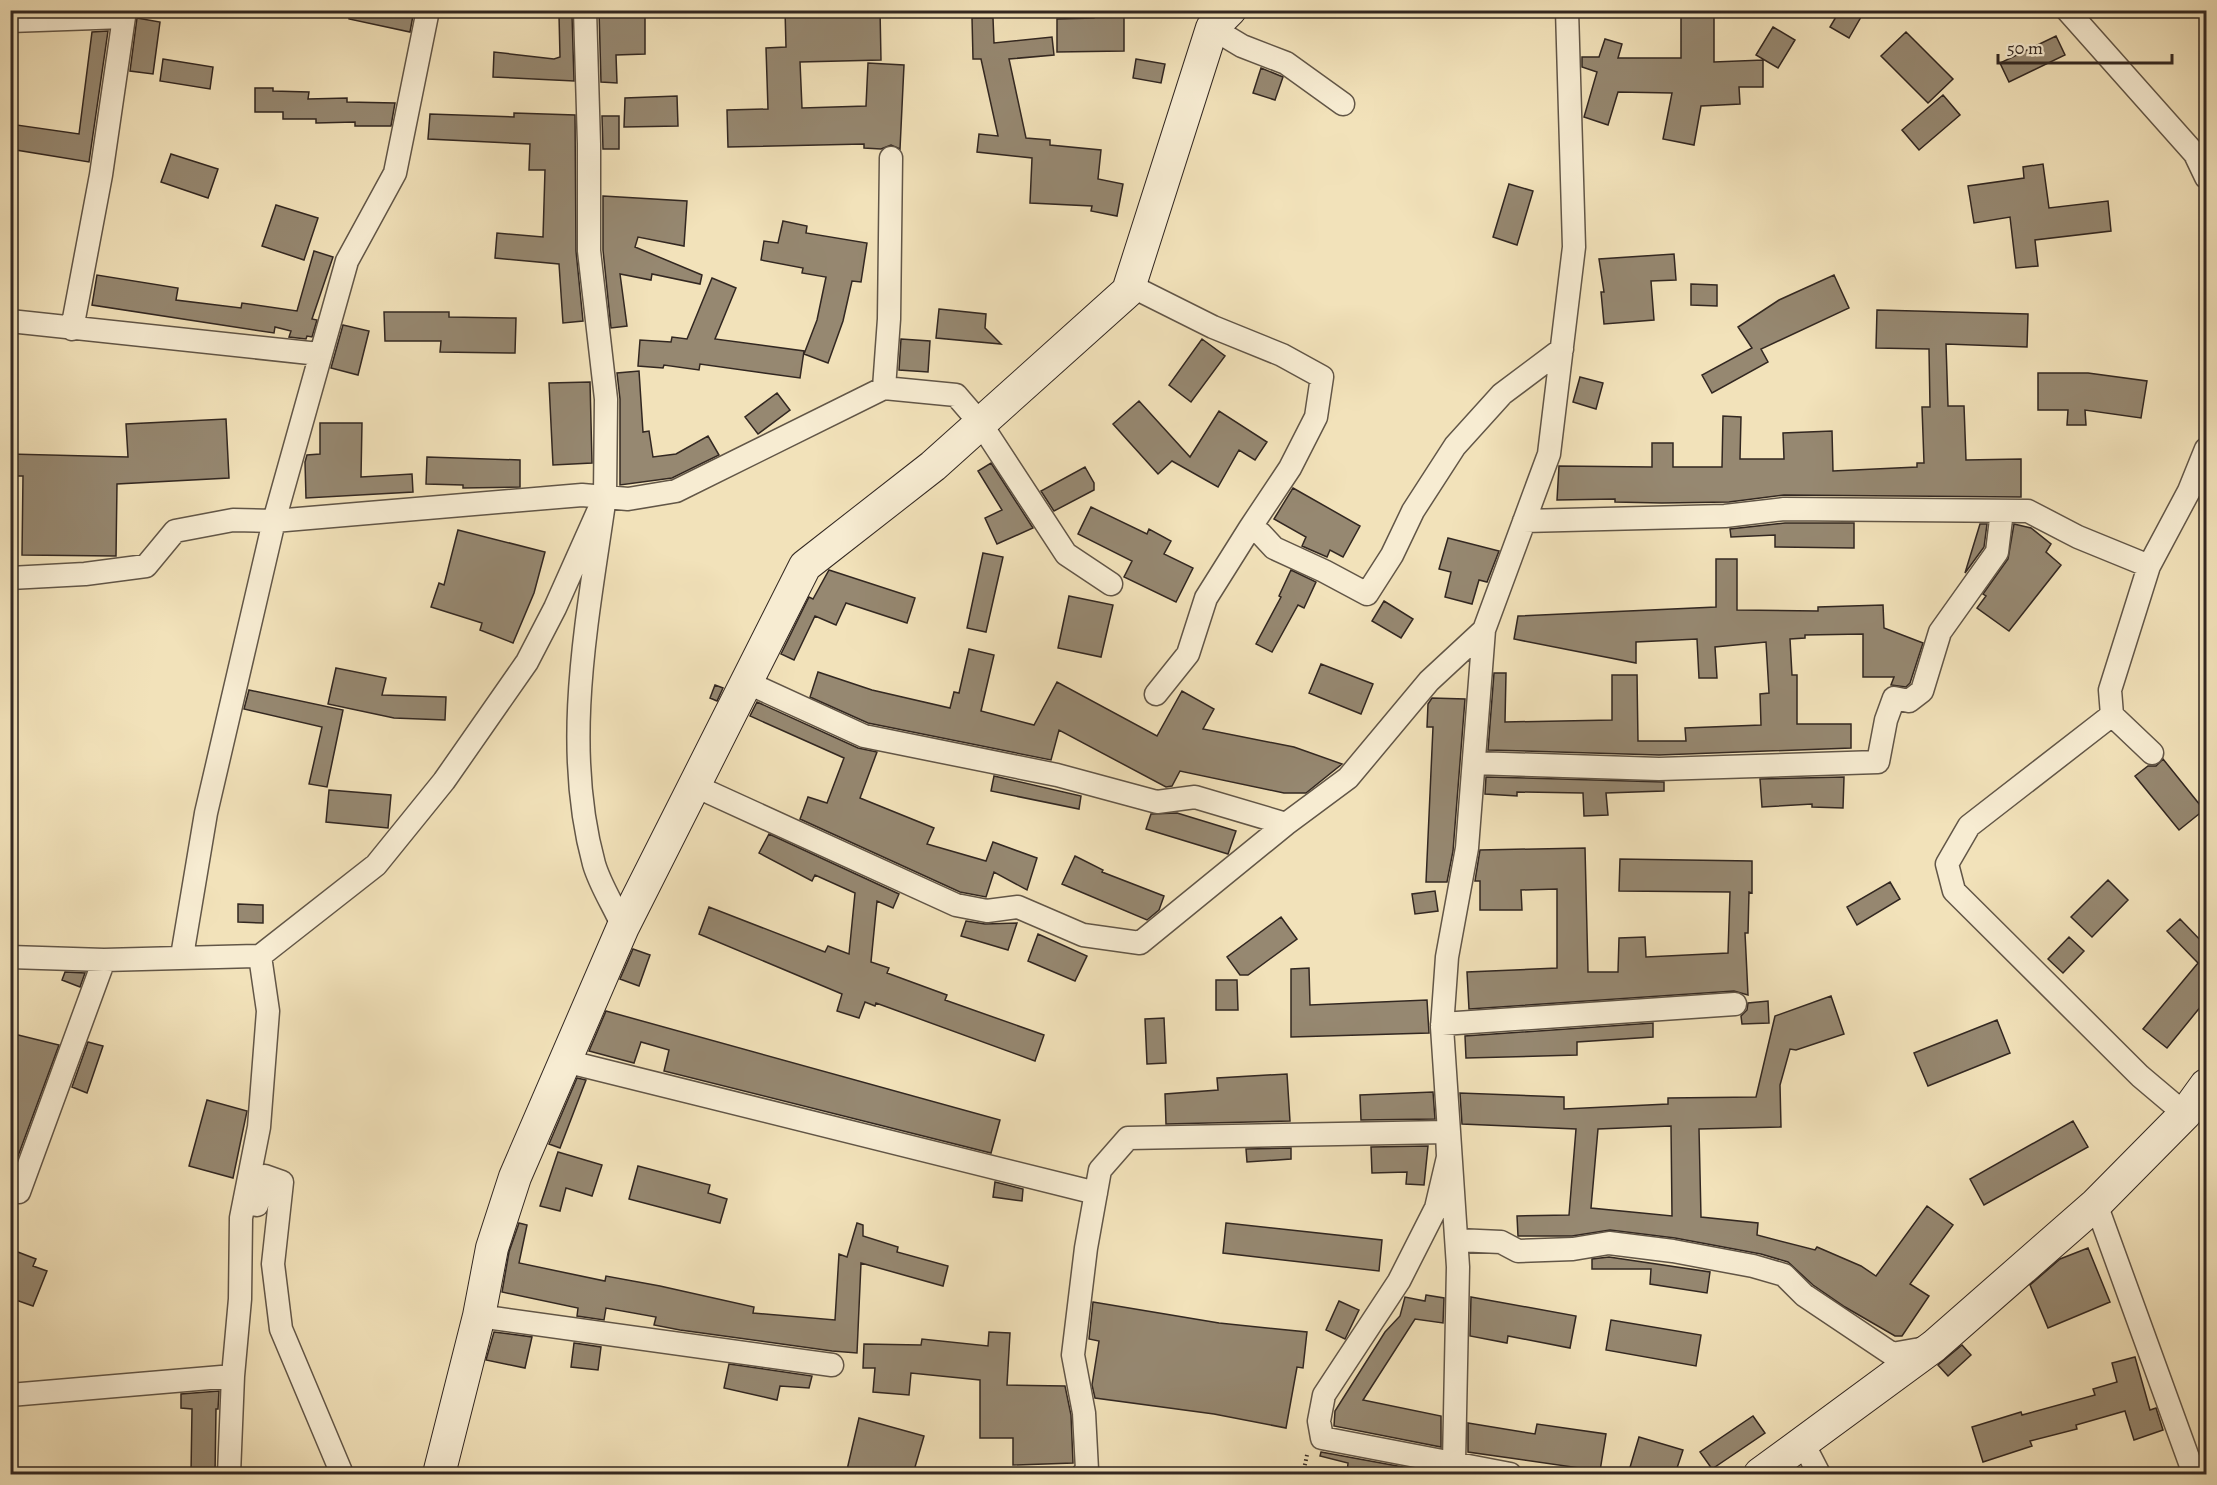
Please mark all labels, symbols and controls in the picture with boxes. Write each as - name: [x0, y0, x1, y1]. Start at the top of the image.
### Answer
- scale bar: [1998, 27, 2172, 65]
- text: 50 m: [2007, 36, 2043, 60]

